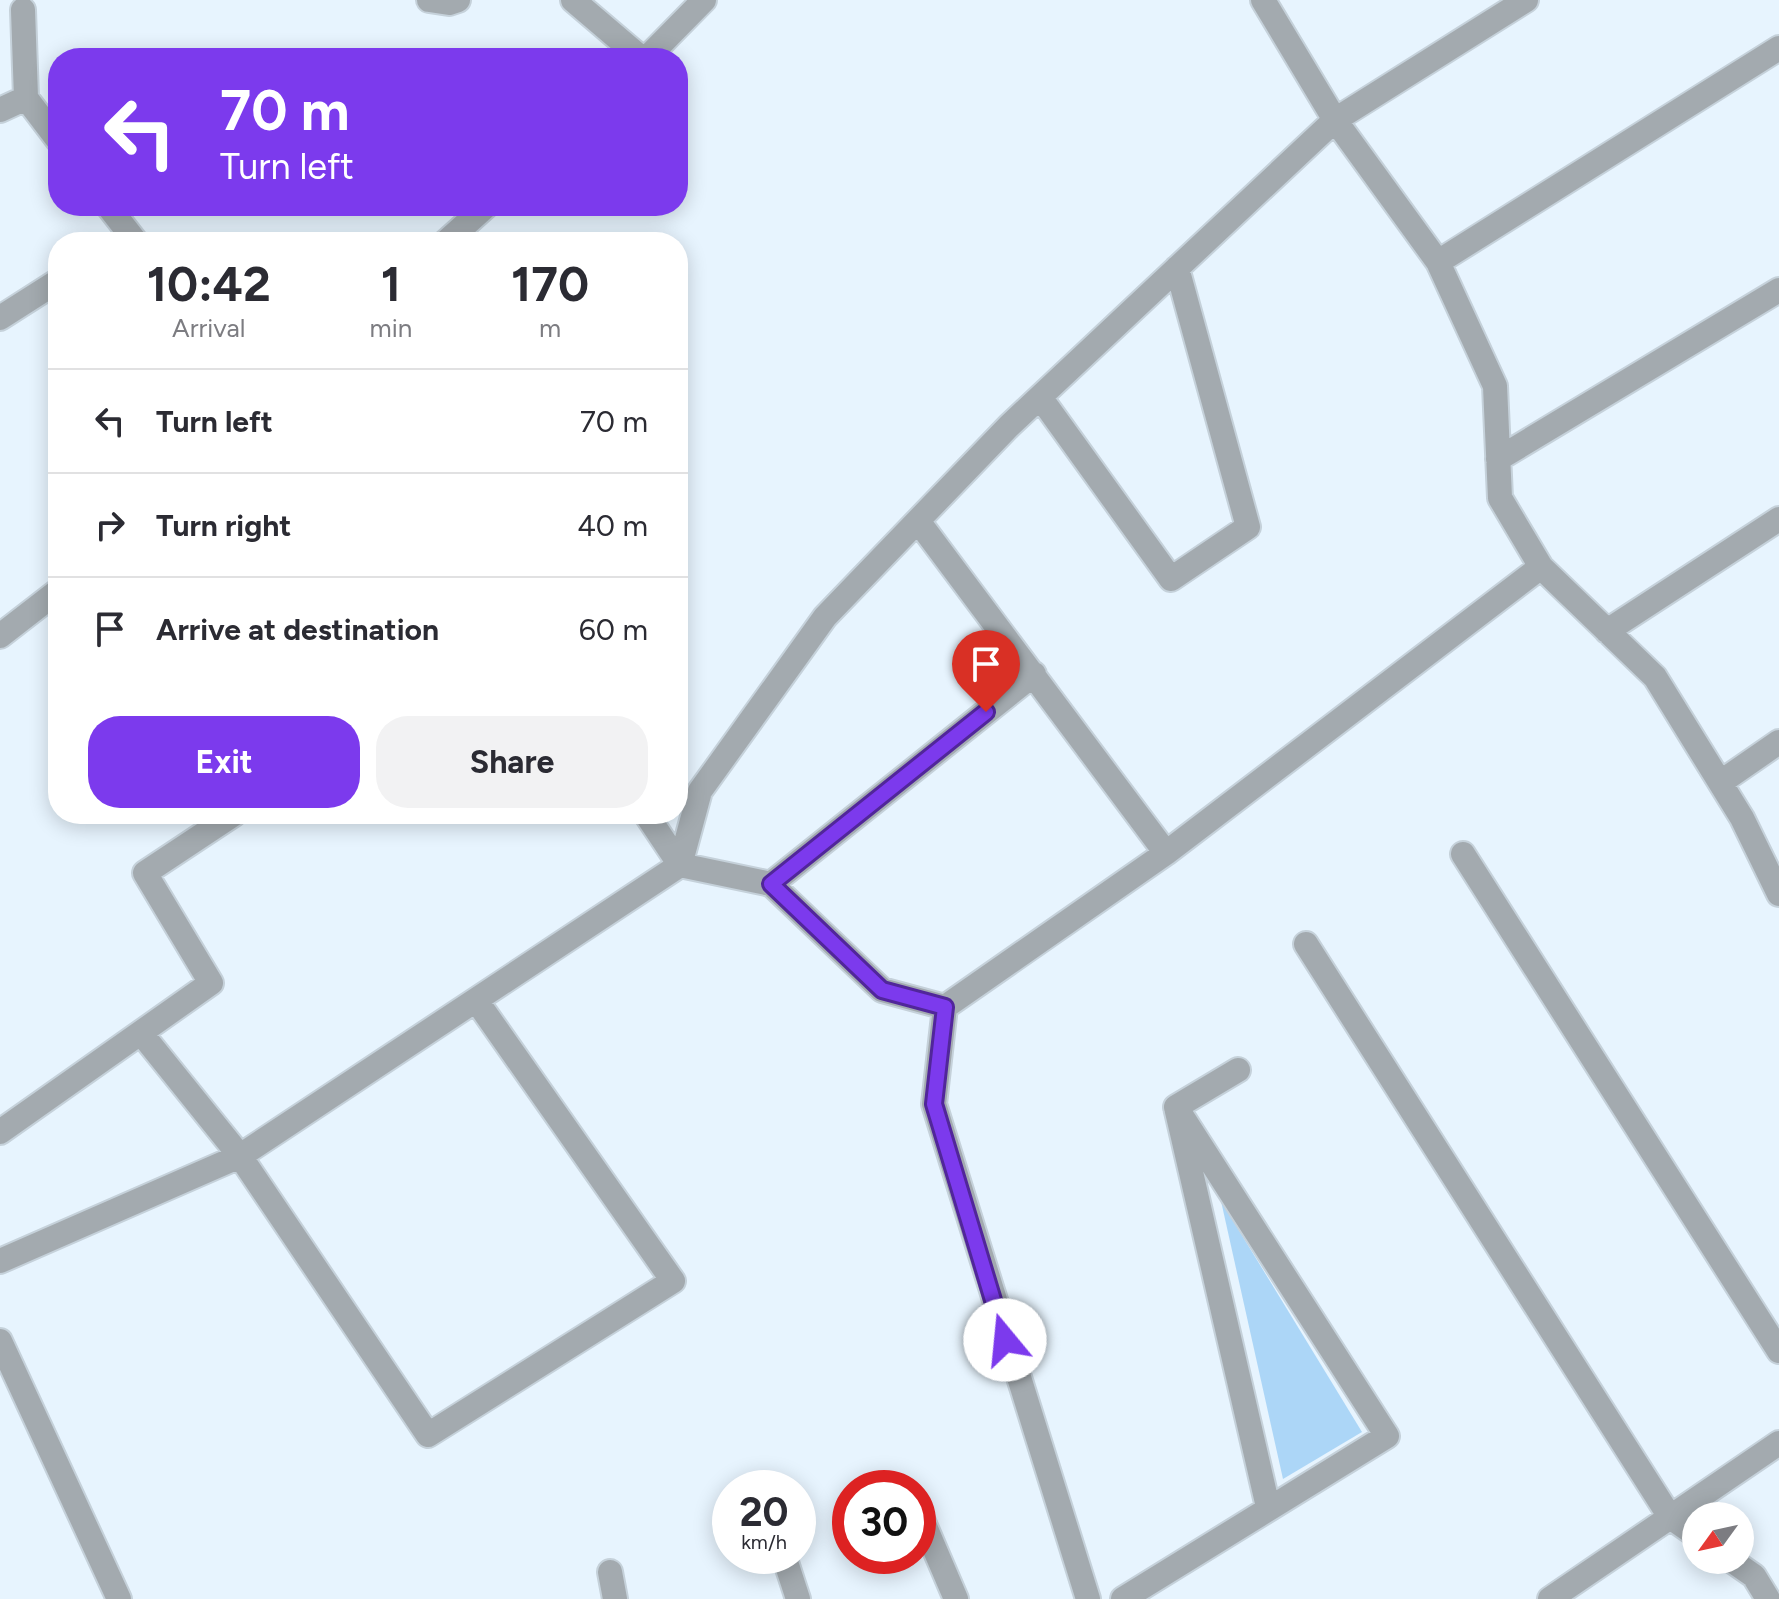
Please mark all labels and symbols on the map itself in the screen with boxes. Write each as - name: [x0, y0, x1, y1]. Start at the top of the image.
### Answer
- pin: [952, 630, 1020, 712]
- position arrow: [963, 1298, 1047, 1382]
- speed limit sign: 30: [832, 1470, 936, 1574]
- north arrow: [1682, 1502, 1754, 1574]

